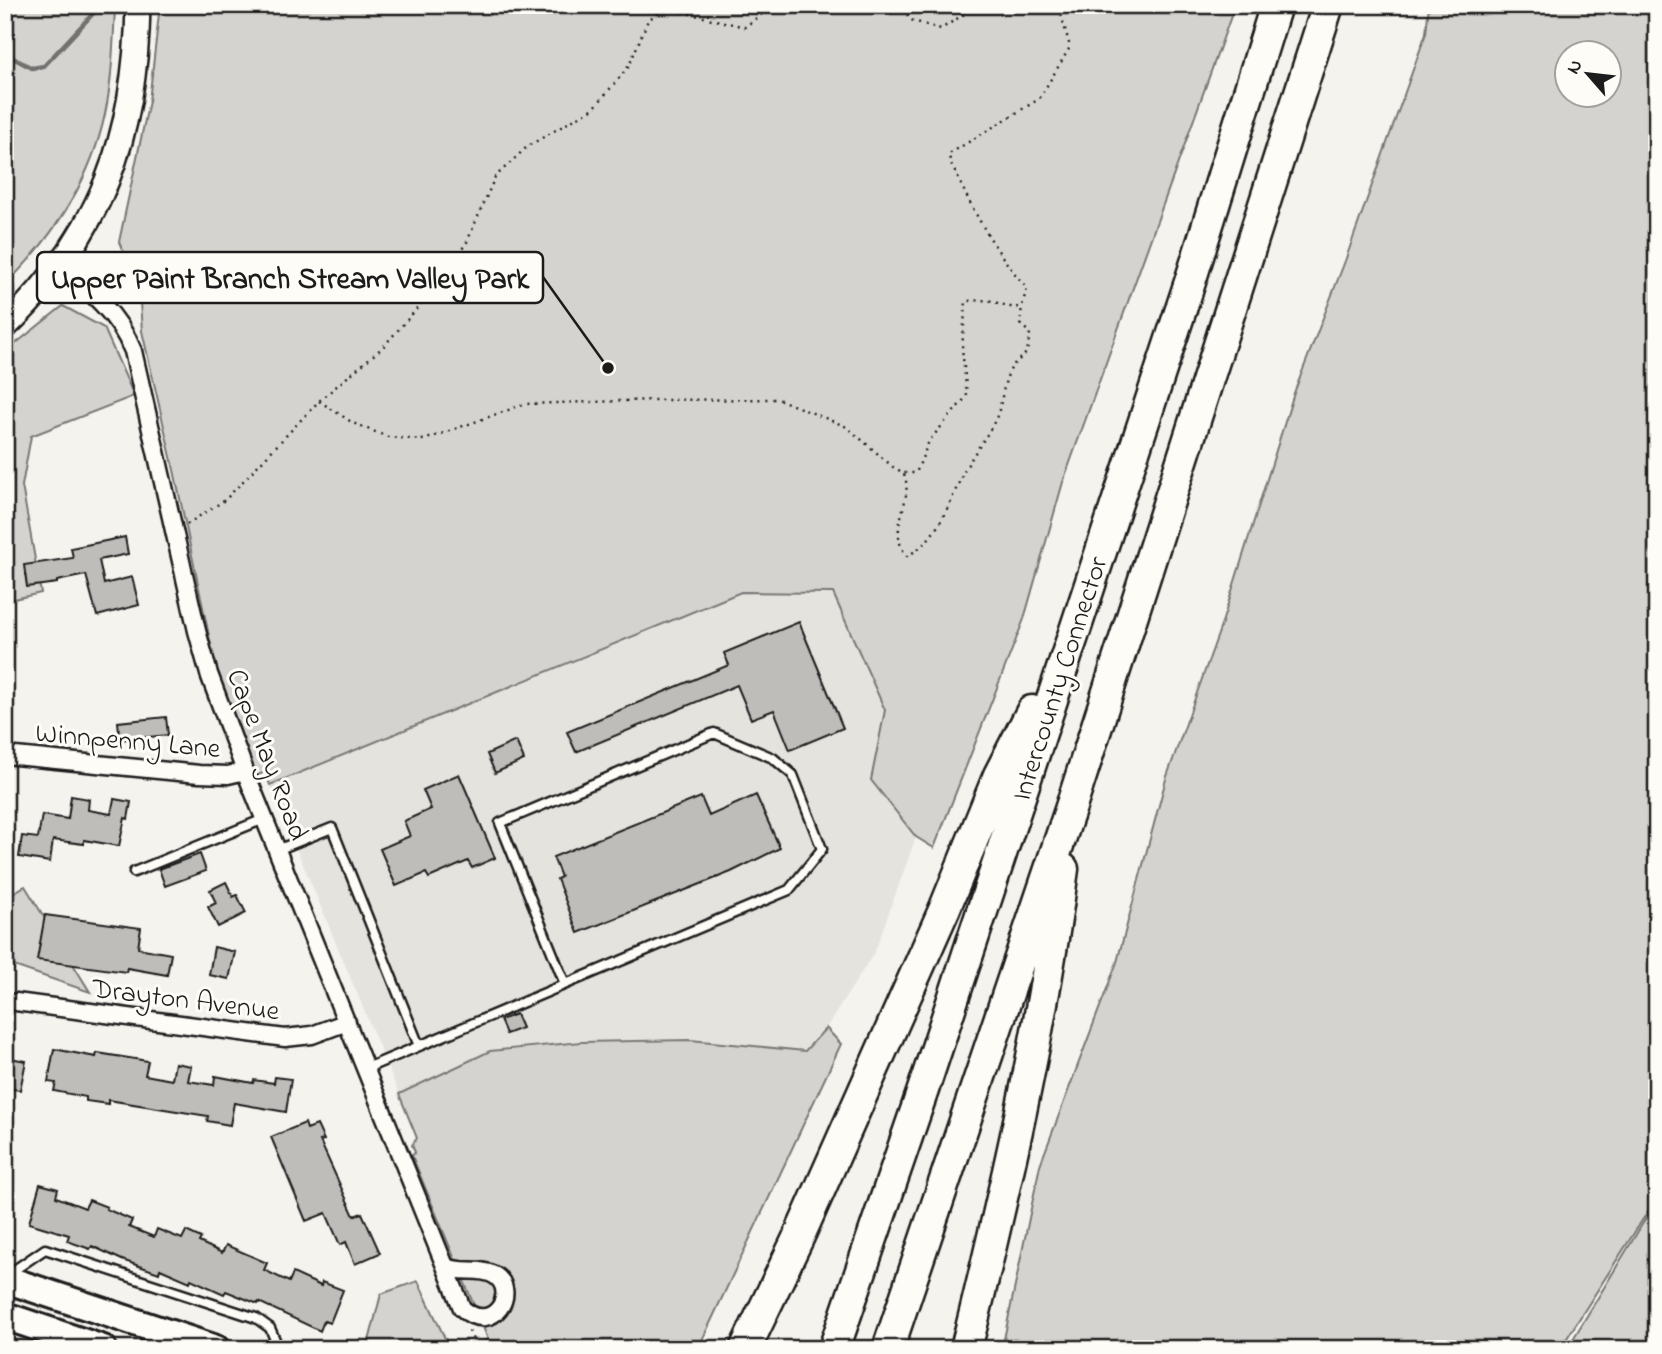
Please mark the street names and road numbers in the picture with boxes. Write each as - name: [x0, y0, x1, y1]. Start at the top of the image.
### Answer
- street label: Intercounty Connector: [1002, 551, 1120, 807]
- street label: Cape May Road: [214, 663, 317, 847]
- street label: Winnpenny Lane: [33, 714, 222, 771]
- street label: Drayton Avenue: [89, 970, 282, 1033]

